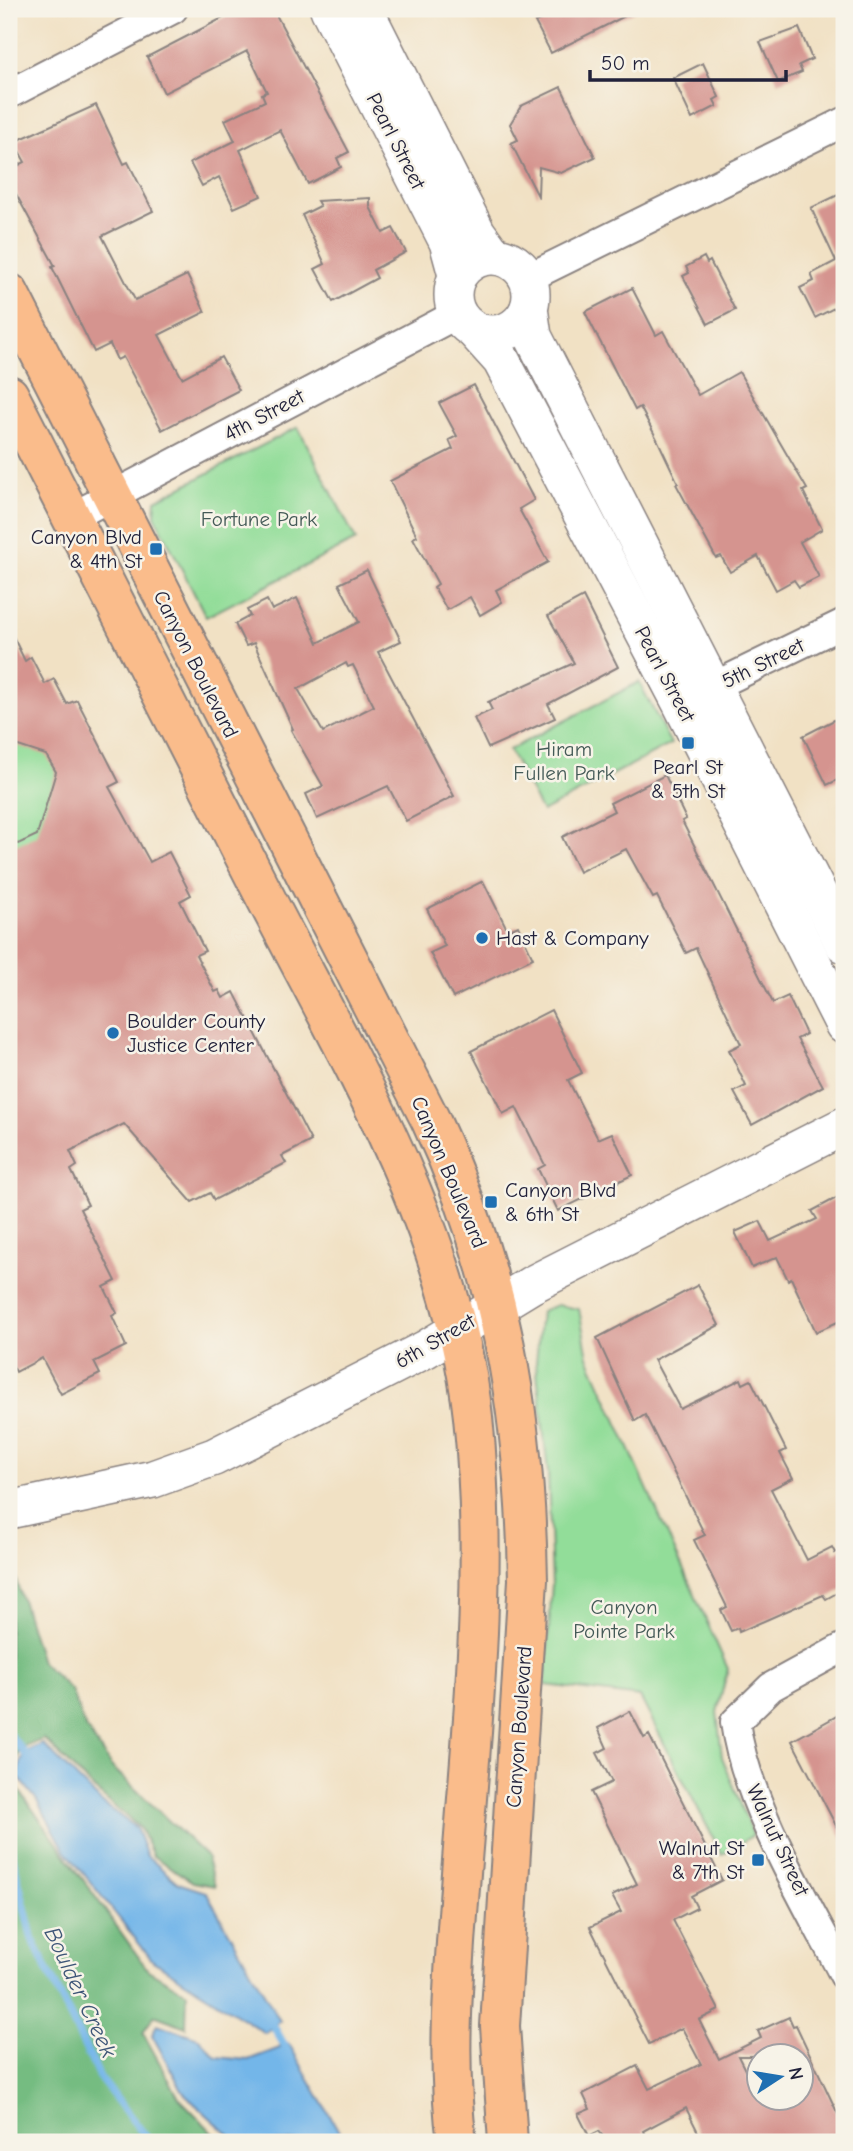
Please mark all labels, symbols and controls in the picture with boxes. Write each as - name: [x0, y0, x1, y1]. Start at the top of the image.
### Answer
- scale bar: [590, 38, 786, 82]
- text: 50 m: [601, 51, 650, 75]
- street label: Pearl Street: [362, 89, 431, 194]
- street label: 4th Street: [220, 384, 309, 446]
- park label: Fortune Park: [201, 507, 317, 531]
- place label: Canyon Blvd & 4th St: [31, 525, 143, 573]
- marker: Canyon Blvd & 4th St: [148, 541, 164, 557]
- street label: Canyon Boulevard: [148, 586, 244, 742]
- street label: Pearl Street: [630, 622, 701, 727]
- street label: 5th Street: [718, 632, 809, 693]
- marker: Pearl St & 5th St: [680, 735, 696, 751]
- park label: Hiram Fullen Park: [513, 737, 615, 785]
- place label: Pearl St & 5th St: [651, 755, 726, 803]
- place label: Hast & Company: [496, 926, 649, 950]
- marker: Hast & Company: [474, 930, 490, 946]
- place label: Boulder County Justice Center: [127, 1009, 266, 1057]
- marker: Boulder County Justice Center: [105, 1025, 121, 1041]
- street label: Canyon Boulevard: [406, 1093, 492, 1251]
- place label: Canyon Blvd & 6th St: [505, 1178, 616, 1226]
- marker: Canyon Blvd & 6th St: [483, 1194, 499, 1210]
- street label: 6th Street: [391, 1308, 480, 1373]
- park label: Canyon Pointe Park: [573, 1595, 675, 1643]
- street label: Canyon Boulevard: [501, 1645, 537, 1809]
- street label: Walnut Street: [742, 1780, 815, 1900]
- place label: Walnut St & 7th St: [659, 1836, 745, 1884]
- marker: Walnut St & 7th St: [750, 1852, 766, 1868]
- water label: Boulder Creek: [39, 1923, 123, 2063]
- north arrow: [744, 2042, 814, 2112]
- text: N: [784, 2065, 808, 2082]

